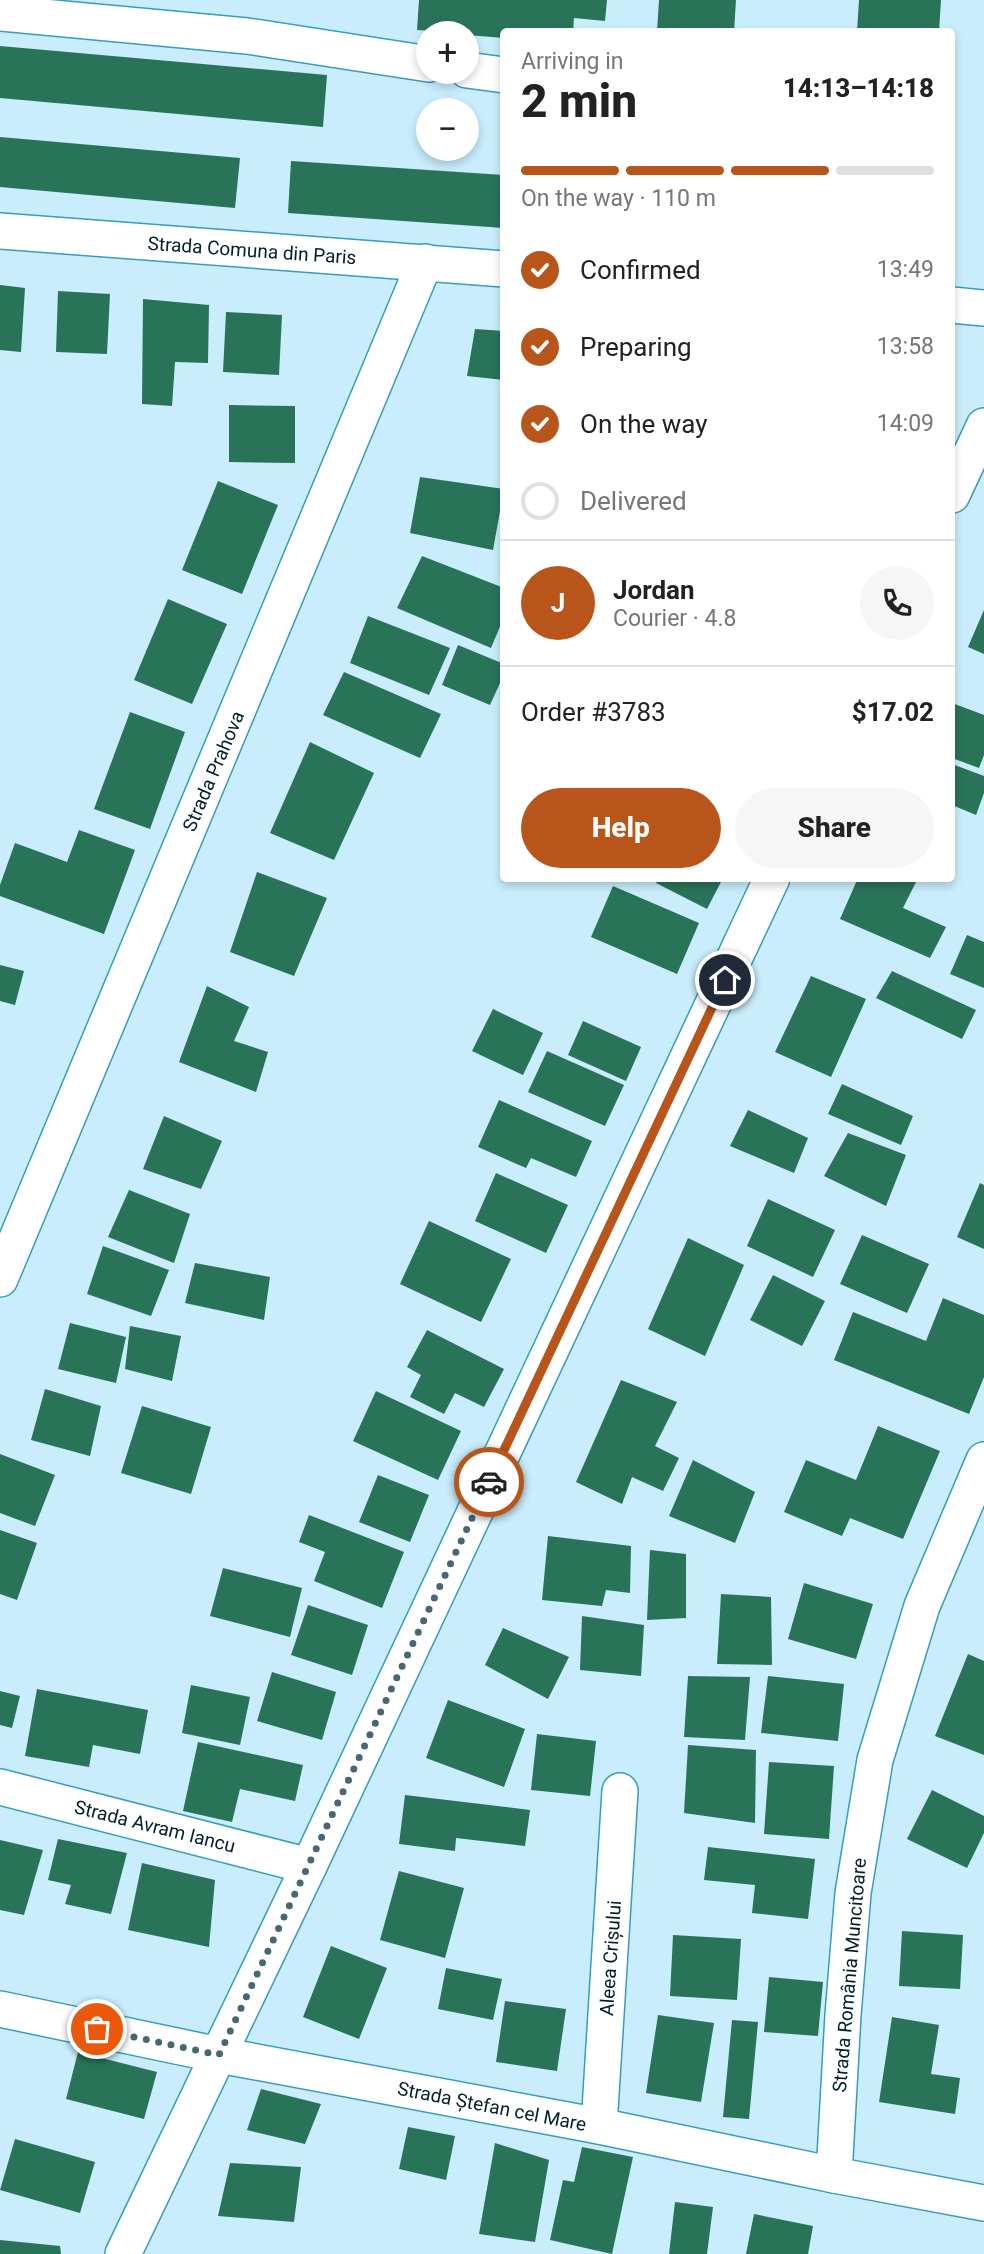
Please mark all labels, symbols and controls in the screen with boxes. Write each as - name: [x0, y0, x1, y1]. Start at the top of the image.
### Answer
- map controls: [416, 21, 479, 161]
- button: +: [416, 21, 479, 84]
- text: Arriving in: [521, 48, 624, 75]
- text: 14:13–14:18: [783, 73, 934, 103]
- text: 2 min: [521, 74, 637, 128]
- button: −: [416, 98, 479, 161]
- text: On the way · 110 m: [521, 185, 716, 212]
- street label: Strada Comuna din Paris: [147, 232, 357, 269]
- icon: check: [521, 251, 559, 289]
- text: Confirmed: [580, 255, 701, 285]
- text: 13:49: [877, 256, 934, 283]
- icon: check: [521, 328, 559, 366]
- text: Preparing: [580, 332, 692, 362]
- text: 13:58: [877, 333, 934, 360]
- icon: check: [521, 405, 559, 443]
- text: On the way: [580, 409, 708, 439]
- text: 14:09: [877, 410, 934, 437]
- text: Delivered: [580, 486, 687, 516]
- button: phone: [860, 566, 934, 640]
- text: Jordan: [613, 575, 695, 605]
- text: J: [551, 588, 565, 618]
- text: Courier · 4.8: [613, 605, 736, 632]
- text: Order #3783: [521, 697, 666, 727]
- text: $17.02: [852, 697, 934, 727]
- street label: Strada Prahova: [178, 708, 249, 835]
- button: Help: [521, 788, 721, 868]
- button: Share: [735, 788, 934, 868]
- pin: [695, 950, 755, 1010]
- icon: home: [706, 961, 744, 999]
- courier: [454, 1447, 524, 1517]
- icon: car: [470, 1463, 508, 1501]
- street label: Strada Avram Iancu: [72, 1795, 238, 1858]
- street label: Strada România Muncitoare: [828, 1857, 871, 2093]
- street label: Aleea Crișului: [595, 1900, 626, 2017]
- pin: [67, 1999, 127, 2059]
- icon: bag: [78, 2010, 116, 2048]
- street label: Strada Ștefan cel Mare: [395, 2077, 588, 2136]

